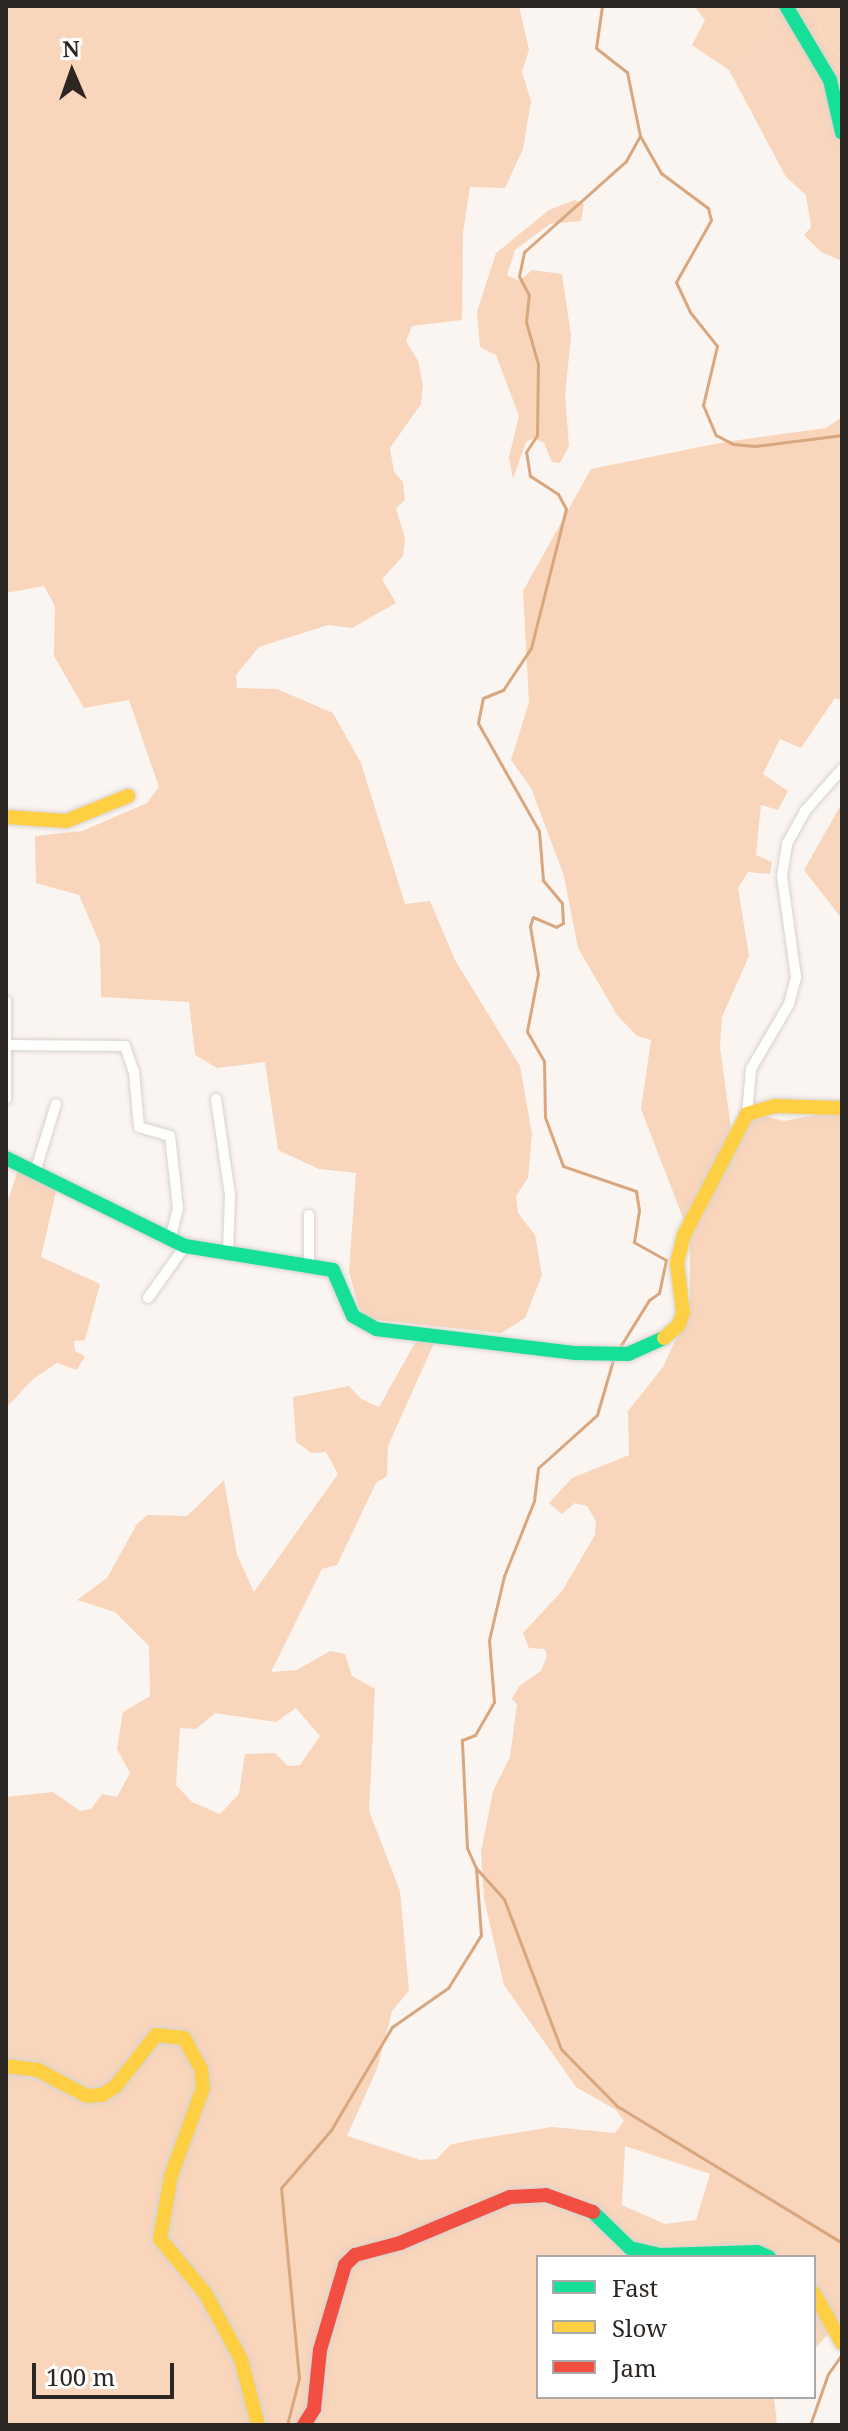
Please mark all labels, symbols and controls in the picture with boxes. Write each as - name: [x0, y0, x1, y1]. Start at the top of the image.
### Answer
- north arrow: [32, 32, 112, 112]
- text: N: [62, 33, 80, 63]
- legend: [536, 2255, 816, 2399]
- text: Fast: [612, 2271, 658, 2304]
- text: Slow: [612, 2311, 667, 2344]
- scale bar: [36, 2347, 178, 2397]
- text: Jam: [612, 2351, 657, 2384]
- text: 100 m: [46, 2360, 115, 2393]

